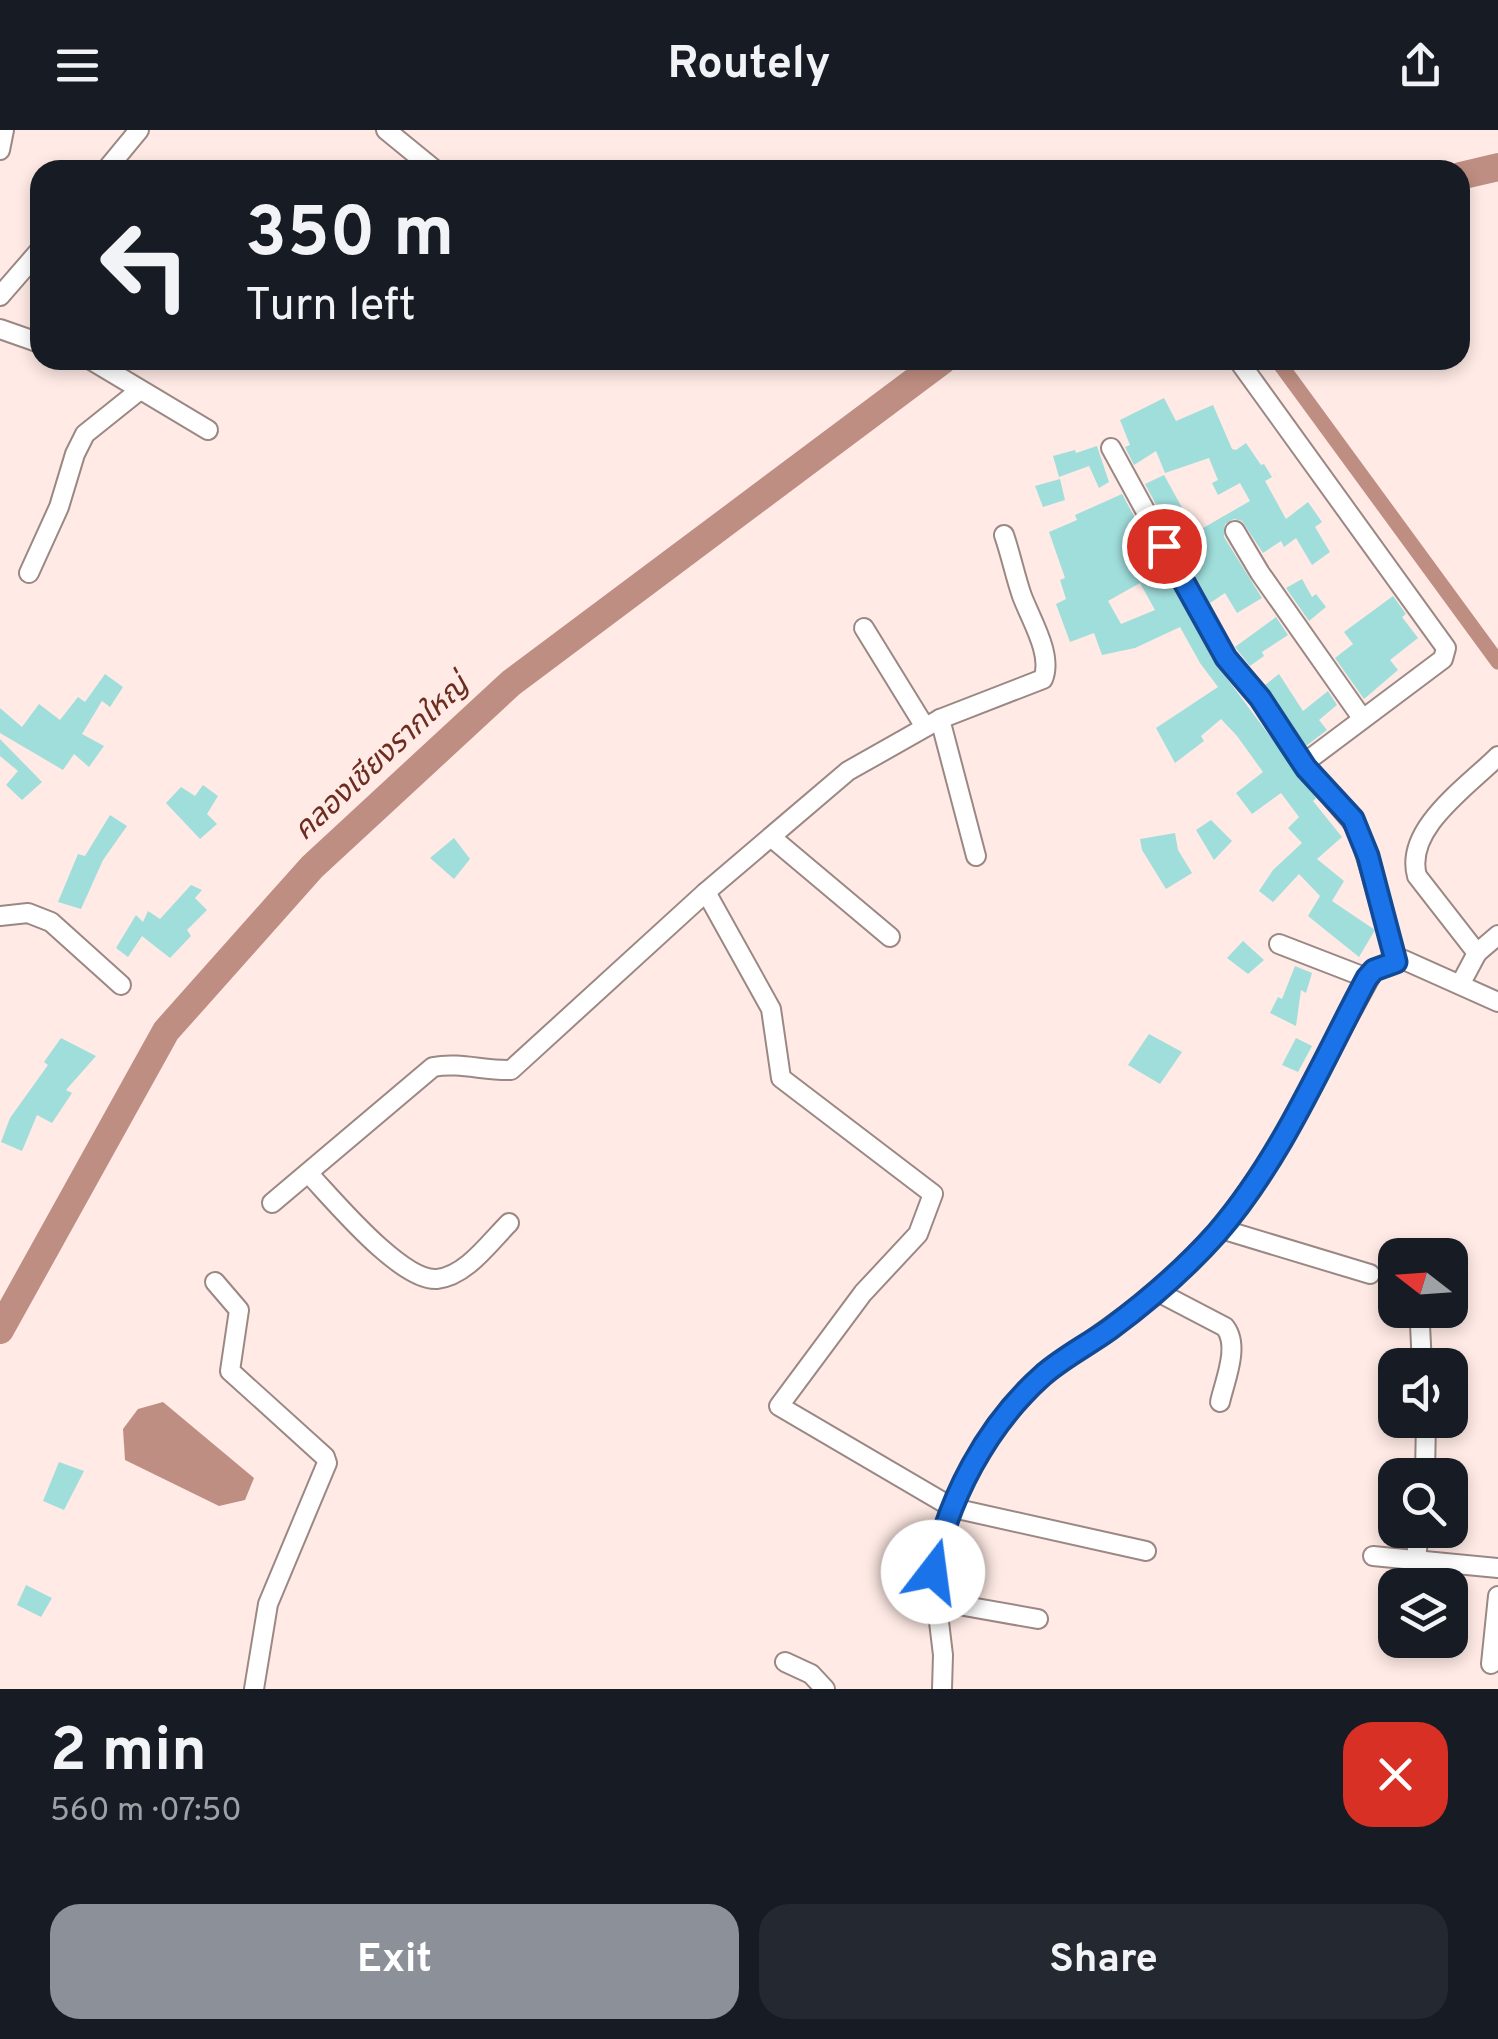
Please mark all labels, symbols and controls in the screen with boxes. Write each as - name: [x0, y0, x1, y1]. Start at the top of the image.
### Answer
- text: Routely: [668, 37, 830, 94]
- icon: menu: [50, 38, 105, 93]
- icon: share: [1393, 38, 1448, 93]
- text: 350 m: [245, 192, 454, 281]
- icon: left: [80, 200, 210, 330]
- text: Turn left: [245, 279, 416, 336]
- pin: [1122, 504, 1207, 589]
- icon: arrive: [1137, 519, 1192, 574]
- water label: คลองเชียงรากใหญ่: [287, 666, 480, 850]
- north arrow: [1378, 1238, 1468, 1328]
- map controls: [1378, 1238, 1468, 1658]
- button: sound: [1378, 1348, 1468, 1438]
- button: search: [1378, 1458, 1468, 1548]
- position arrow: [881, 1520, 985, 1624]
- button: layers: [1378, 1568, 1468, 1658]
- text: 2 min: [50, 1716, 207, 1792]
- button: close: [1343, 1722, 1448, 1827]
- text: 560 m · 07:50: [50, 1792, 242, 1832]
- button: Exit: [50, 1904, 739, 2019]
- button: Share: [759, 1904, 1448, 2019]

